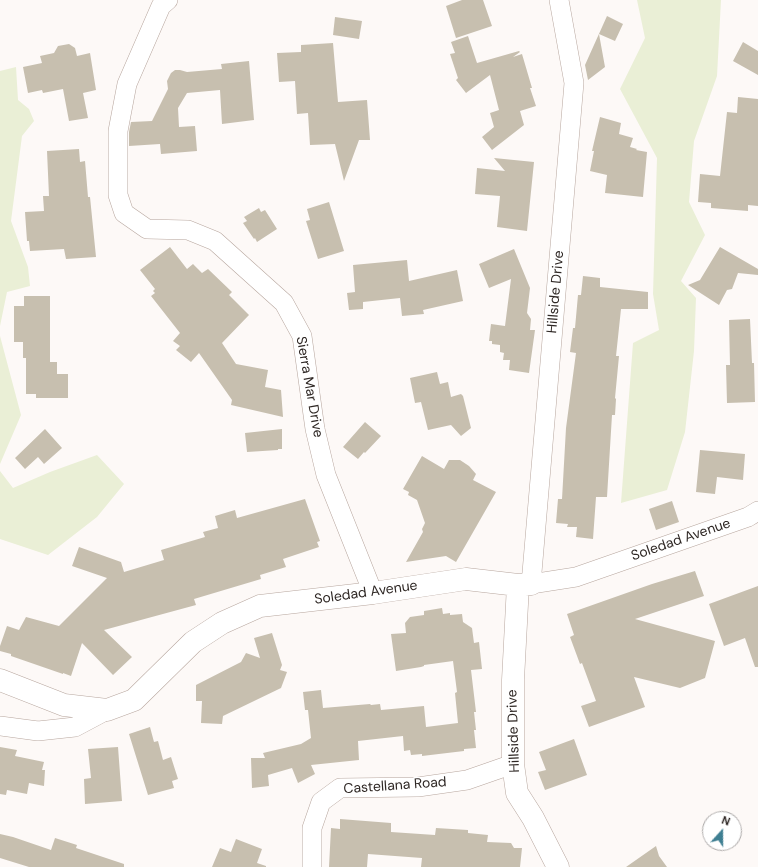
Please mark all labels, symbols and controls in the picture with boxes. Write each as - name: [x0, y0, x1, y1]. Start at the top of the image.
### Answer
- street label: Hillside Drive: [544, 250, 568, 334]
- street label: Sierra Mar Drive: [292, 335, 326, 439]
- street label: Soledad Avenue: [629, 515, 733, 565]
- street label: Soledad Avenue: [313, 577, 419, 609]
- street label: Hillside Drive: [504, 689, 524, 773]
- street label: Castellana Road: [343, 774, 447, 798]
- north arrow: [702, 811, 742, 851]
- text: N: [720, 813, 732, 829]

